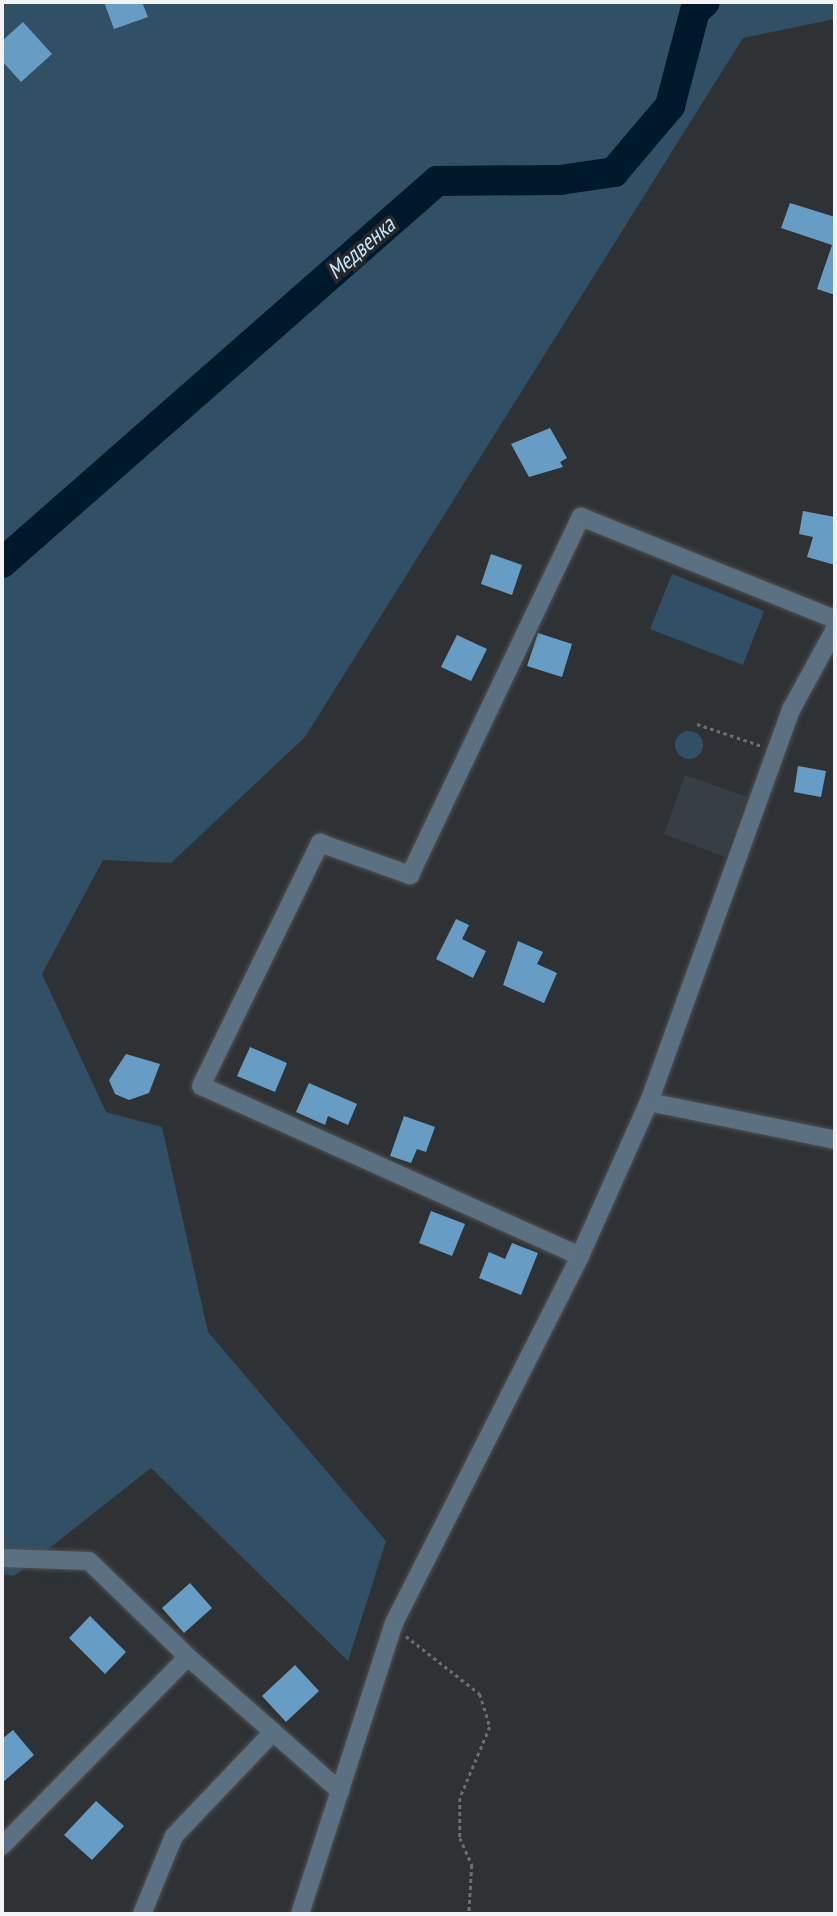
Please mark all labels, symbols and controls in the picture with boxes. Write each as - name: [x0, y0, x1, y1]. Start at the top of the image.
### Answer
- water label: Медвенка: [321, 211, 401, 285]

